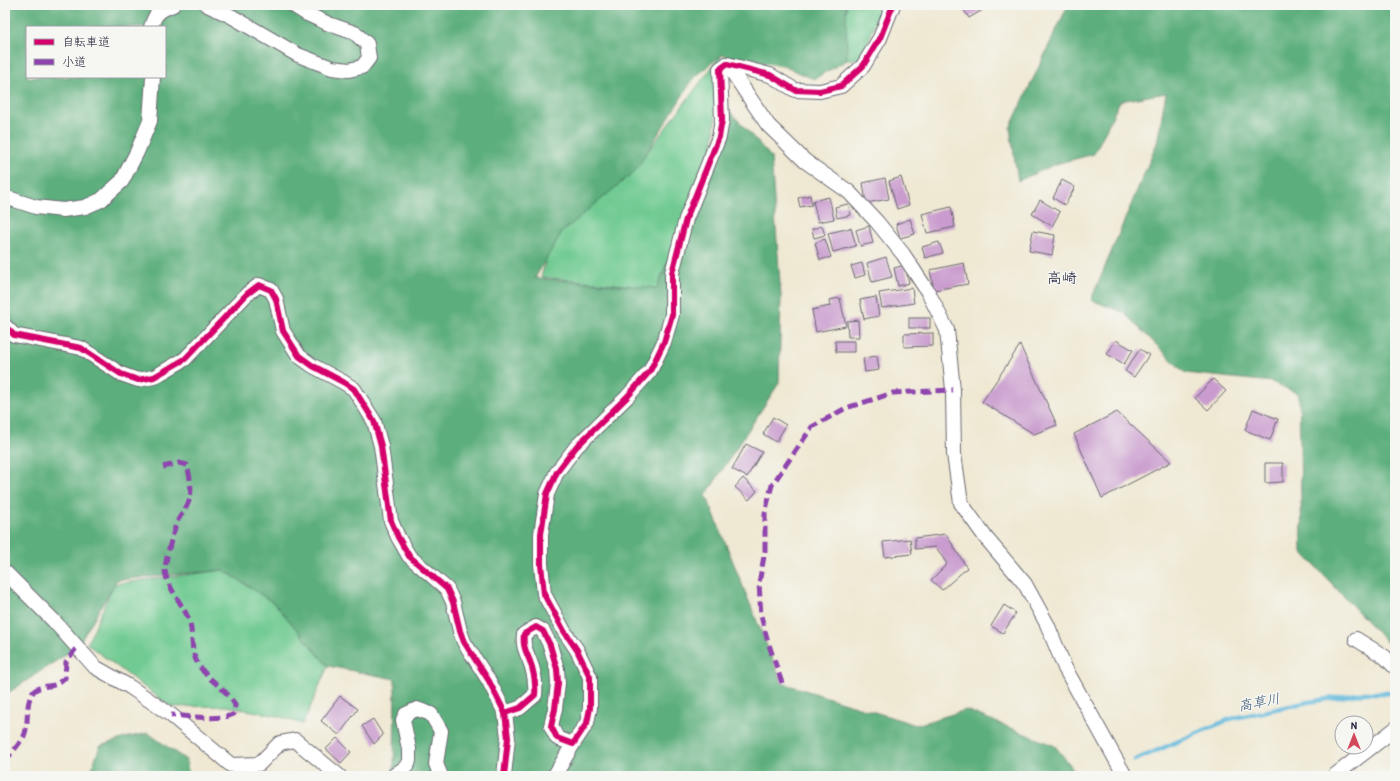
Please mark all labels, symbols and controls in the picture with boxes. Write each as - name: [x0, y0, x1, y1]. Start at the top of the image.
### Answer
- legend: [26, 26, 166, 78]
- text: 自転車道: [62, 33, 110, 50]
- text: 小道: [62, 53, 86, 70]
- district label: 高崎: [1047, 267, 1077, 288]
- water label: 高草川: [1236, 688, 1281, 715]
- north arrow: [1334, 715, 1374, 755]
- text: N: [1351, 718, 1357, 732]

